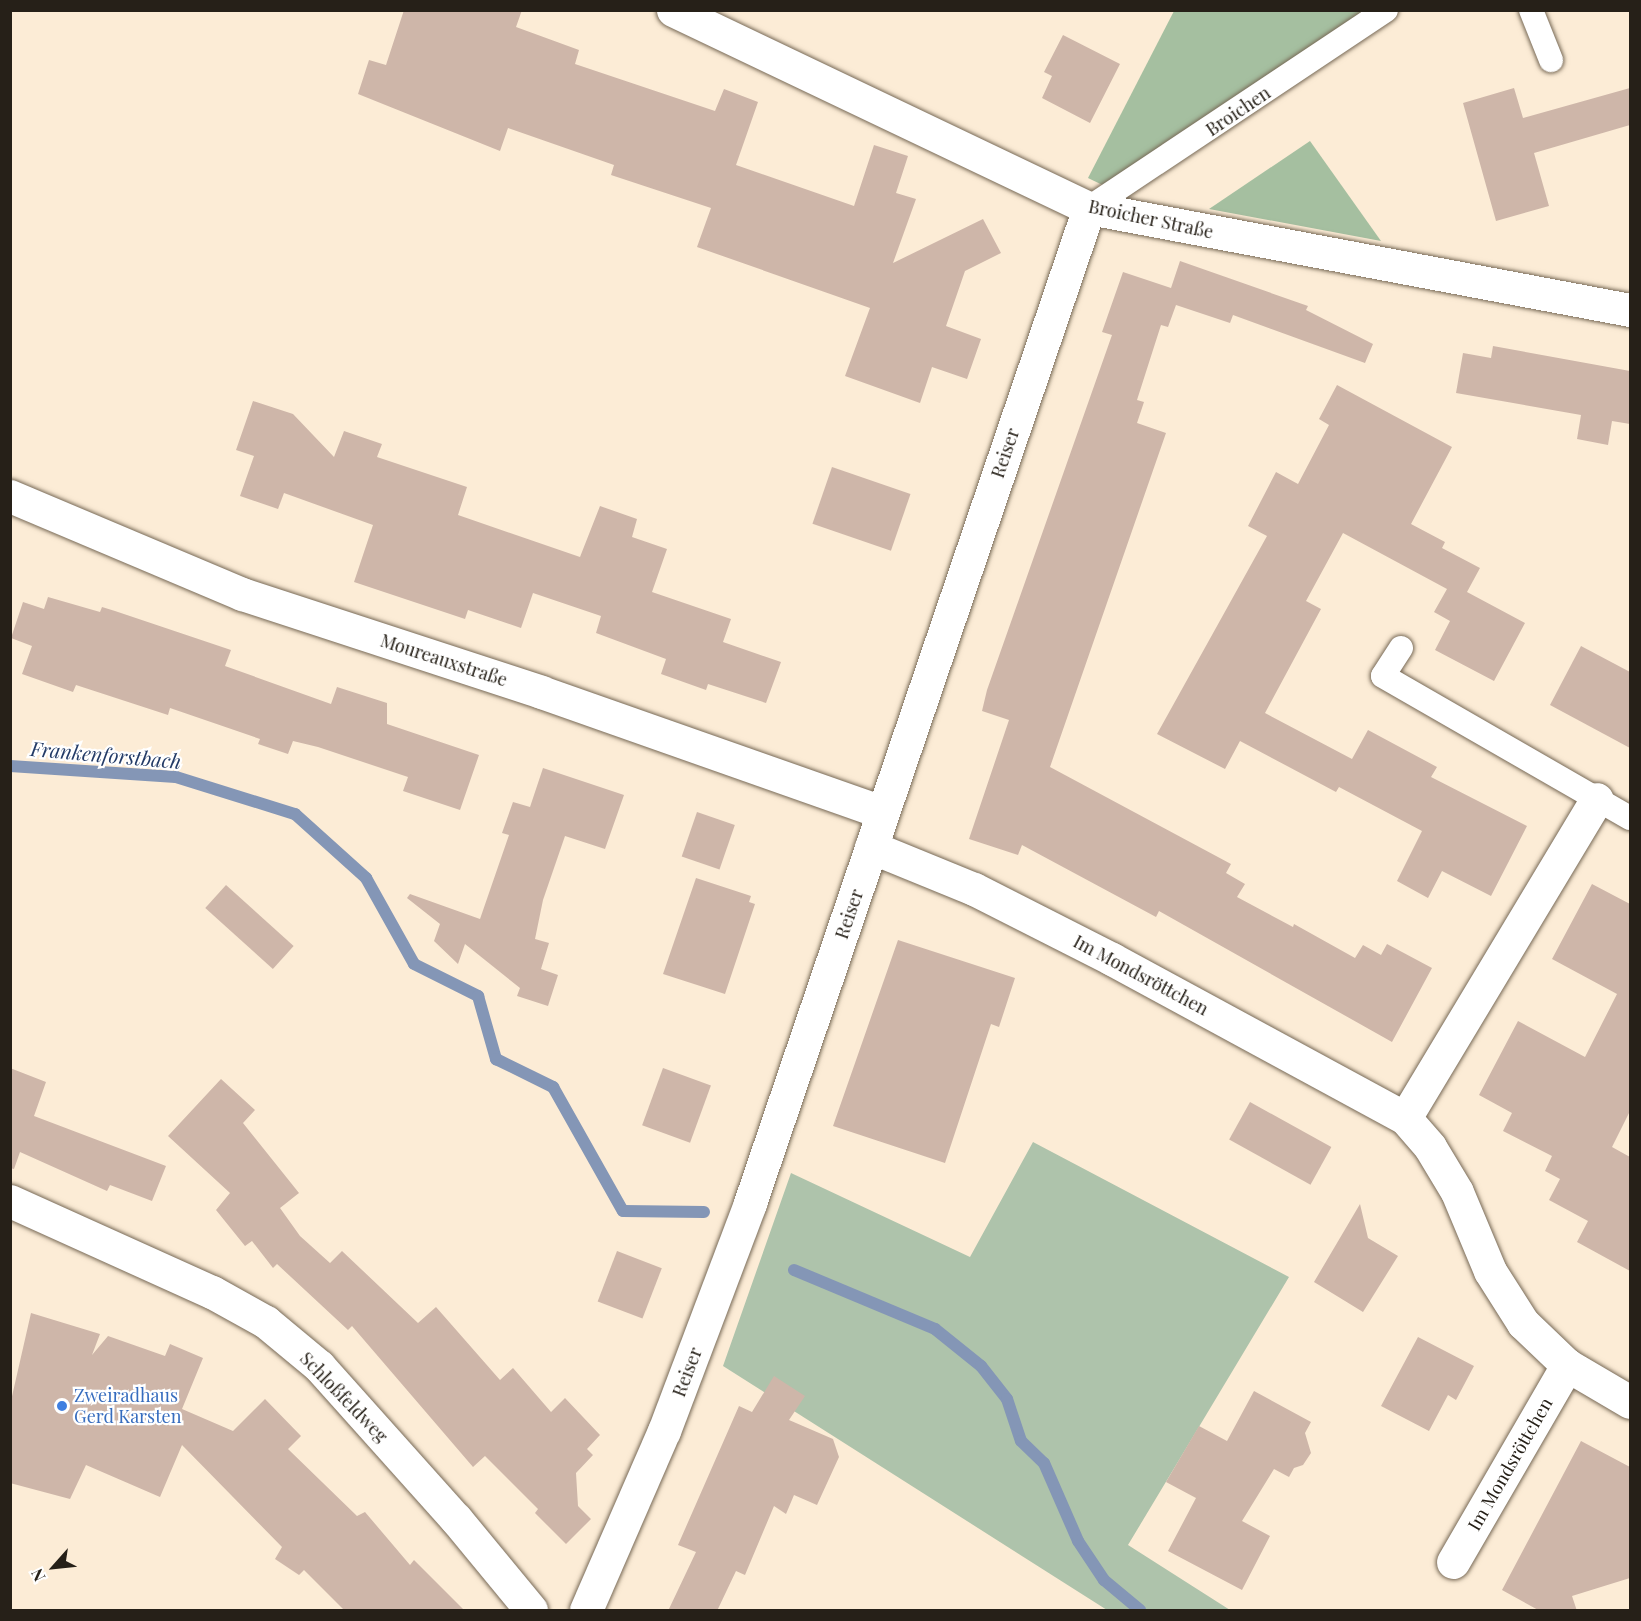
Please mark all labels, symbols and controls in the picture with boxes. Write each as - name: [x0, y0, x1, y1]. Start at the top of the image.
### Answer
- street label: Broichen: [1202, 82, 1274, 140]
- street label: Broicher Straße: [1086, 195, 1216, 243]
- street label: Reiser: [986, 425, 1024, 481]
- street label: Moureauxstraße: [378, 629, 510, 691]
- water label: Frankenforstbach: [30, 735, 182, 773]
- street label: Reiser: [830, 886, 868, 942]
- street label: Im Mondsröttchen: [1070, 930, 1212, 1020]
- street label: Reiser: [668, 1344, 706, 1400]
- street label: Schloßfeldweg: [296, 1347, 392, 1447]
- place label: Zweiradhaus Gerd Karsten: [74, 1385, 181, 1428]
- street label: Im Mondsröttchen: [1463, 1394, 1557, 1534]
- marker: Zweiradhaus Gerd Karsten: [55, 1399, 69, 1413]
- north arrow: [24, 1537, 84, 1597]
- text: N: [26, 1565, 49, 1585]

